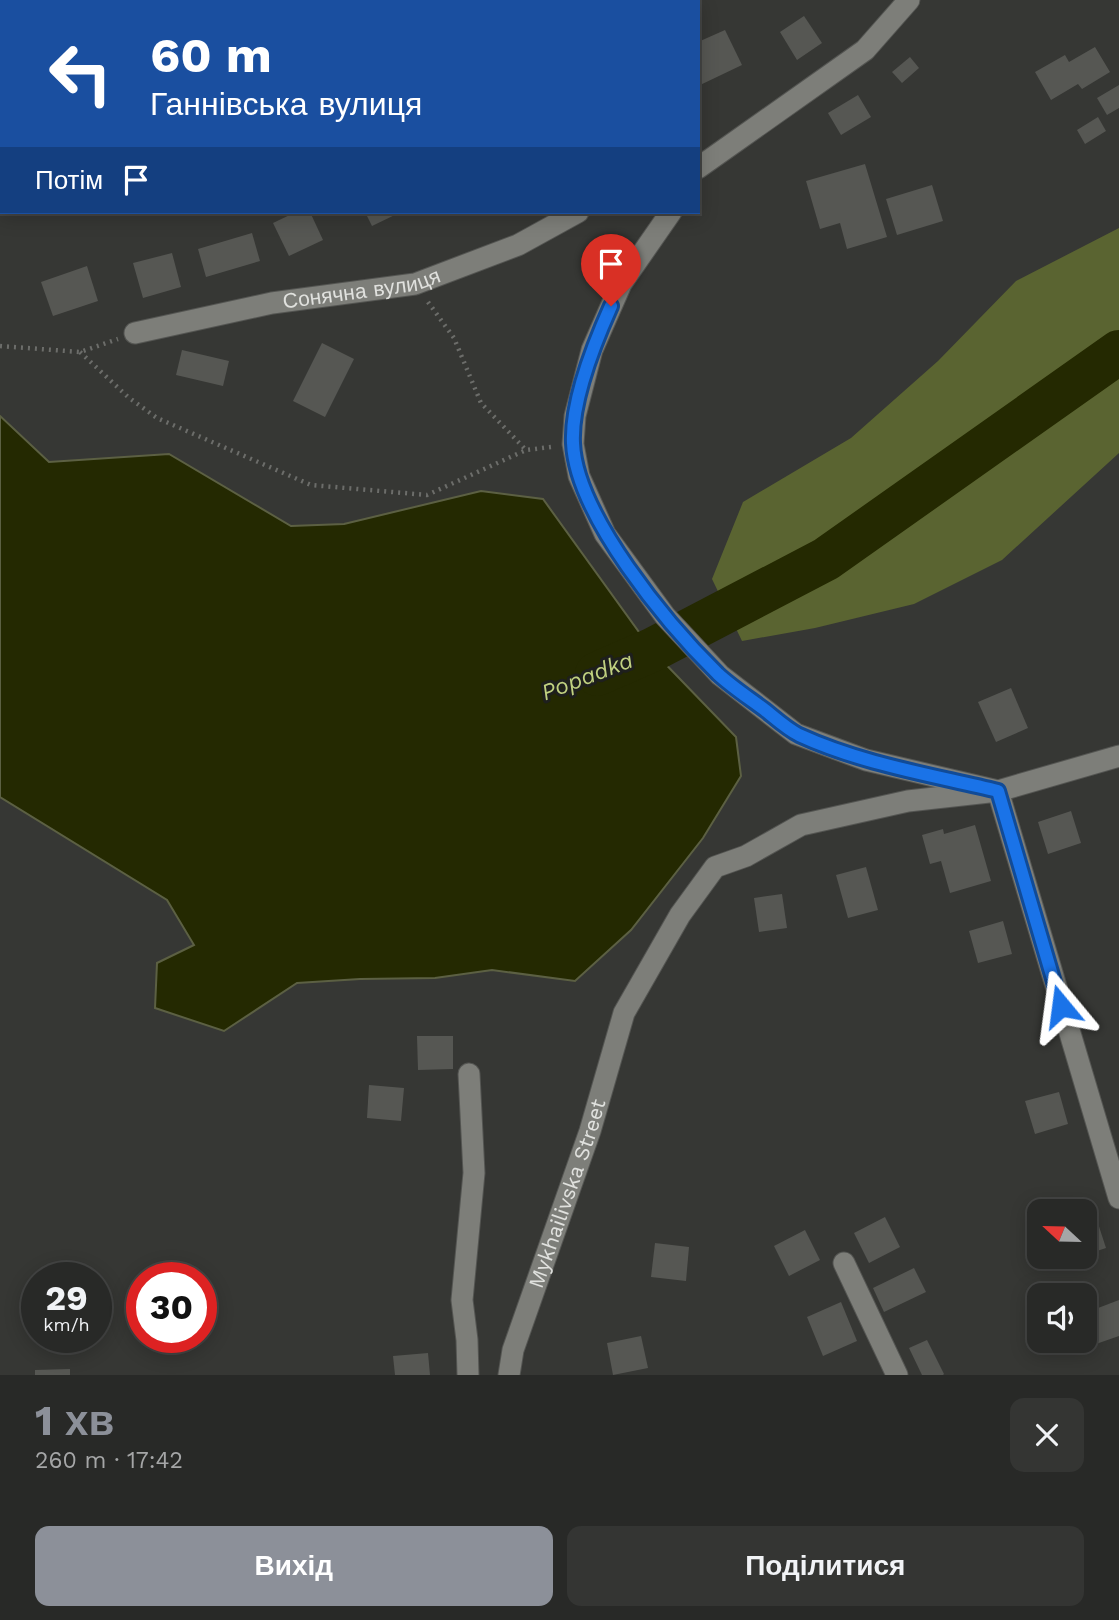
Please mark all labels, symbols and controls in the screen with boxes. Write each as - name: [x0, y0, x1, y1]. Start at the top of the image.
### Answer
- text: 60 m: [150, 26, 272, 84]
- icon: left: [35, 28, 126, 119]
- text: Ганнівська вулиця: [150, 85, 422, 123]
- icon: arrive: [117, 161, 155, 199]
- text: Потім: [35, 165, 103, 195]
- pin: [581, 234, 641, 306]
- icon: arrive: [592, 245, 630, 283]
- street label: Сонячна вулиця: [281, 263, 444, 313]
- water label: Popadka: [537, 647, 637, 706]
- position arrow: [1024, 969, 1098, 1043]
- street label: Mykhailivska Street: [523, 1096, 611, 1291]
- north arrow: [1027, 1199, 1097, 1269]
- map controls: [1027, 1199, 1097, 1353]
- speed limit sign: 30: [126, 1262, 217, 1353]
- text: 29: [45, 1277, 88, 1319]
- button: sound: [1027, 1283, 1097, 1353]
- text: km/h: [43, 1314, 90, 1335]
- text: 1 хв: [35, 1396, 114, 1445]
- button: close: [1010, 1398, 1084, 1472]
- text: 260 m · 17:42: [35, 1447, 183, 1474]
- button: Вихід: [35, 1526, 553, 1606]
- button: Поділитися: [567, 1526, 1084, 1606]

